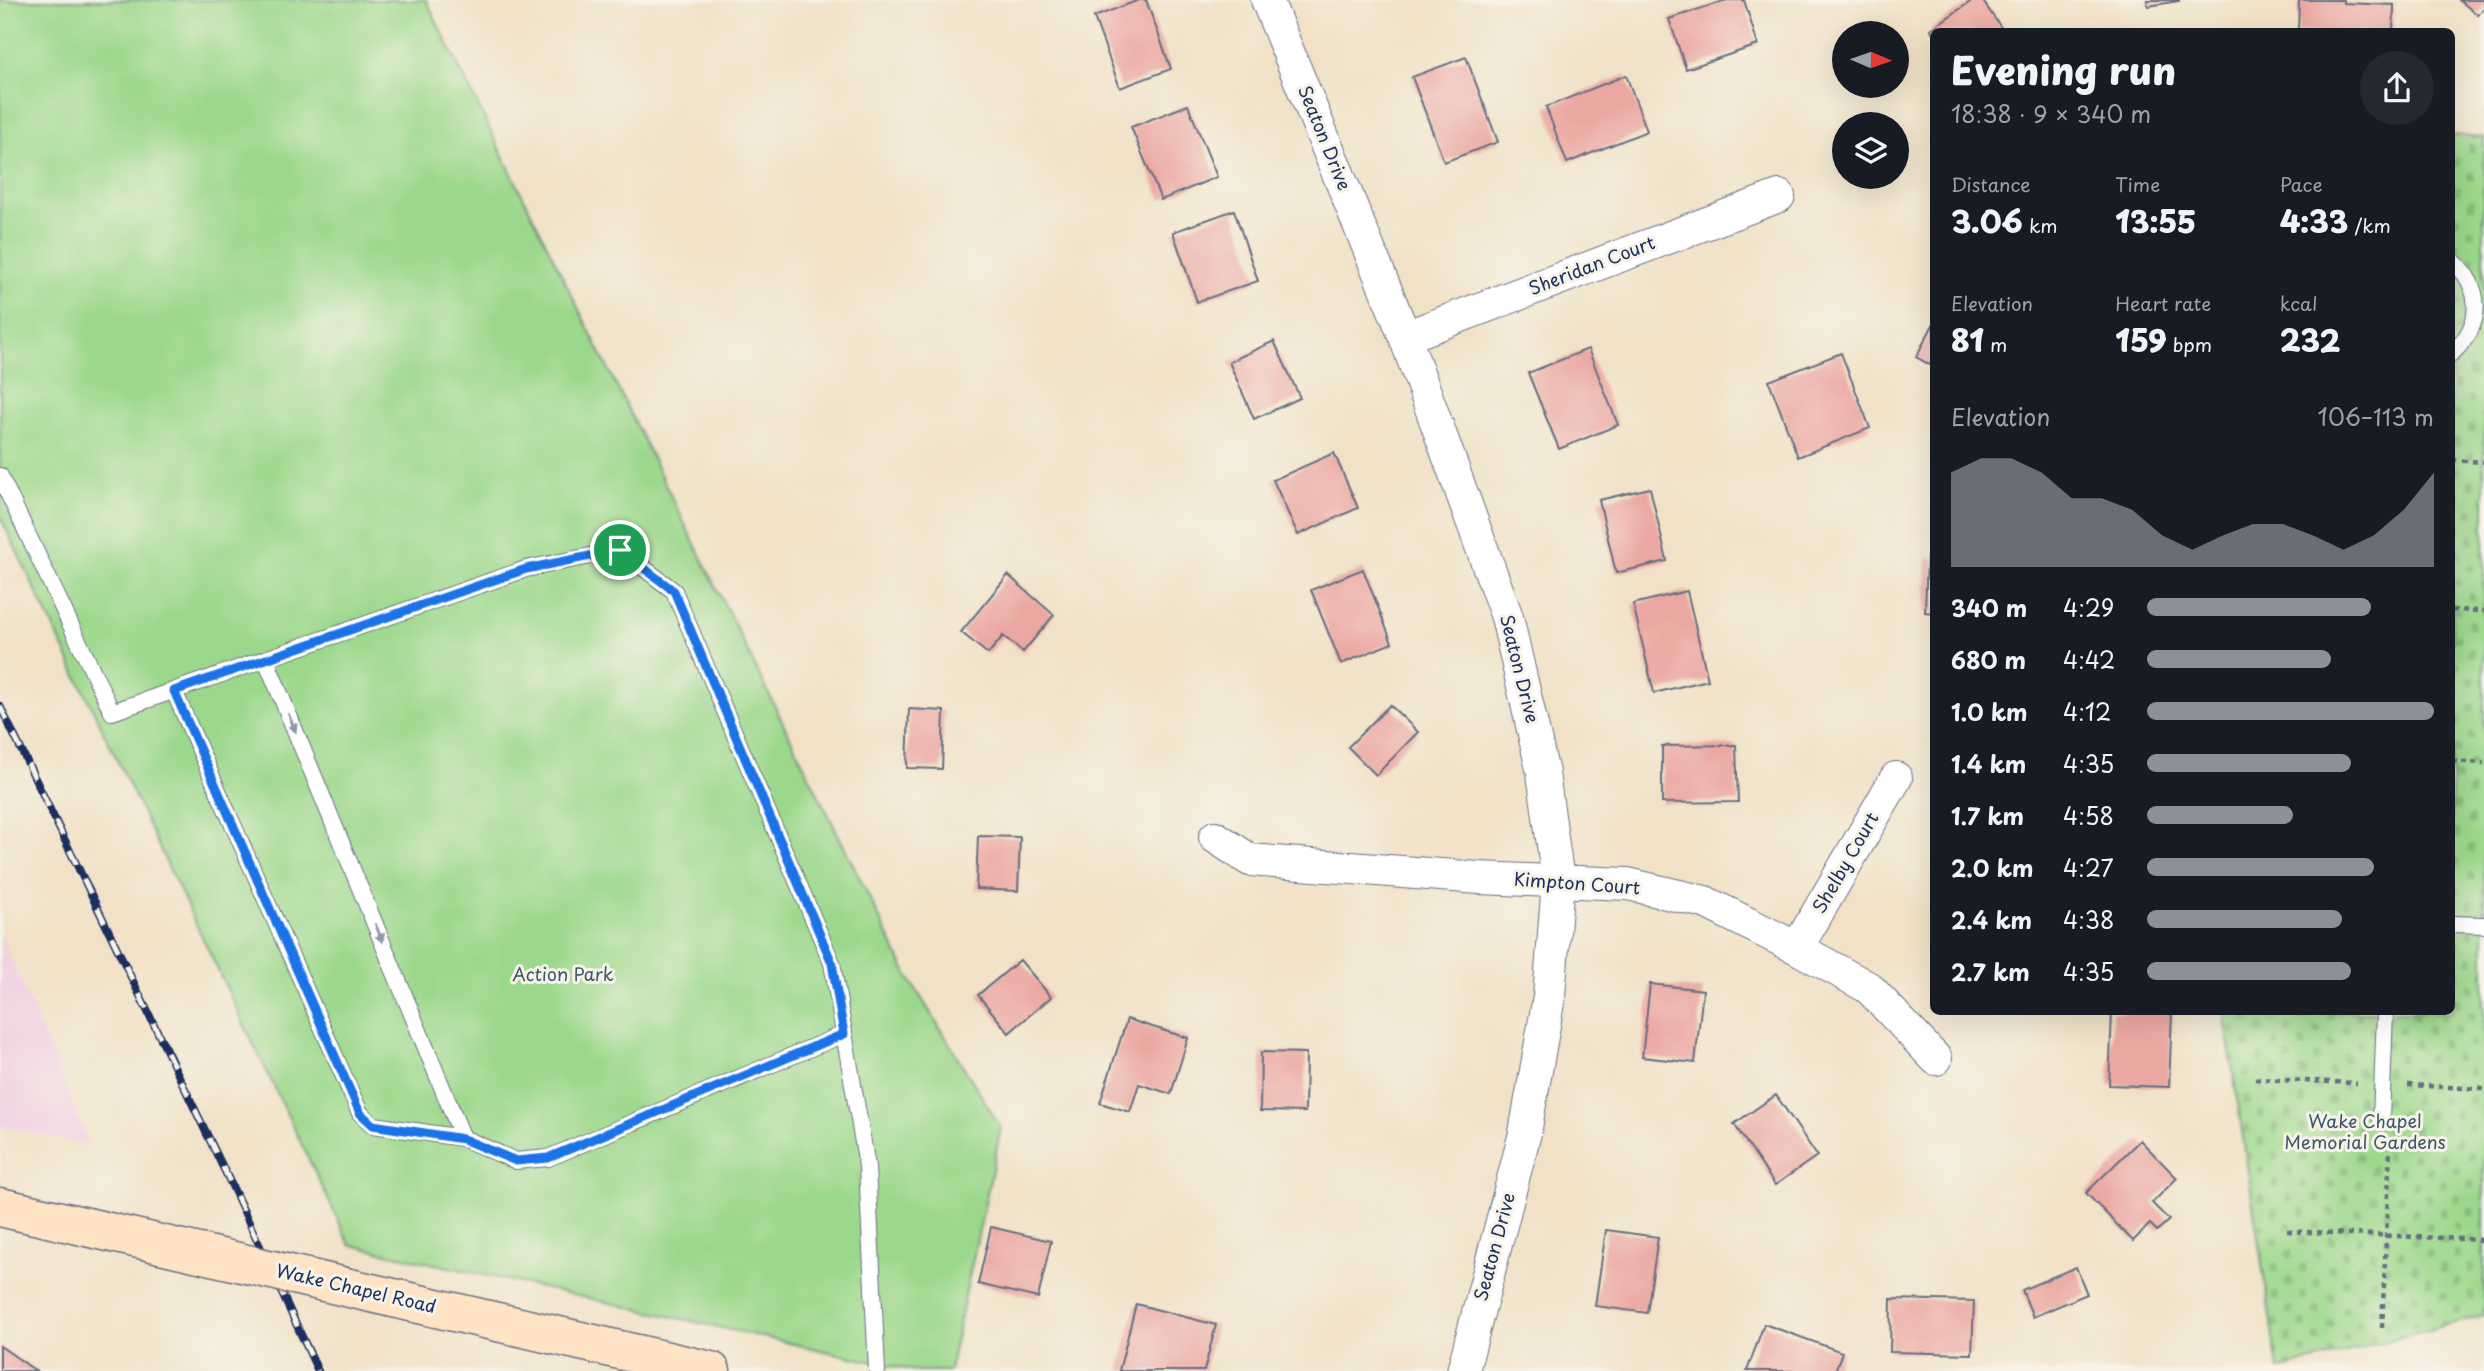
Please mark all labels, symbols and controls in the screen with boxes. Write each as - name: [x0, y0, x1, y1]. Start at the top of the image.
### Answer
- north arrow: [1832, 21, 1909, 98]
- map controls: [1832, 21, 1909, 189]
- text: Evening run: [1951, 41, 2176, 98]
- button: share: [2360, 51, 2434, 125]
- street label: Seaton Drive: [1292, 81, 1359, 194]
- text: 18:38 · 9 × 340 m: [1951, 96, 2151, 131]
- button: layers: [1832, 112, 1909, 189]
- text: Distance: [1951, 170, 2031, 198]
- text: Time: [2115, 170, 2160, 198]
- text: Pace: [2280, 170, 2323, 198]
- text: 3.06: [1951, 198, 2023, 243]
- text: 13:55: [2115, 198, 2196, 243]
- text: 4:33: [2280, 198, 2348, 243]
- text: km: [2023, 211, 2058, 239]
- text: /km: [2348, 211, 2391, 239]
- street label: Sheridan Court: [1525, 228, 1658, 301]
- text: Elevation: [1951, 289, 2033, 317]
- text: Heart rate: [2115, 289, 2211, 317]
- text: kcal: [2280, 289, 2318, 317]
- text: 81: [1951, 317, 1984, 362]
- text: 159: [2115, 317, 2167, 362]
- text: 232: [2280, 317, 2341, 362]
- text: m: [1984, 330, 2007, 358]
- text: bpm: [2167, 330, 2212, 358]
- text: Elevation: [1951, 399, 2050, 434]
- text: 106–113 m: [2318, 399, 2434, 434]
- pin: [590, 520, 650, 580]
- icon: arrive: [601, 531, 639, 569]
- text: 340 m: [1951, 590, 2027, 625]
- text: 4:29: [2063, 590, 2114, 625]
- street label: Seaton Drive: [1494, 611, 1547, 726]
- text: 680 m: [1951, 642, 2026, 677]
- text: 4:42: [2063, 642, 2115, 677]
- text: 1.0 km: [1951, 694, 2028, 729]
- text: 4:12: [2063, 694, 2111, 729]
- one-way arrow: [287, 712, 298, 733]
- text: 1.4 km: [1951, 746, 2026, 781]
- text: 4:35: [2063, 746, 2114, 781]
- text: 1.7 km: [1951, 798, 2024, 833]
- text: 4:58: [2063, 798, 2114, 833]
- street label: Shelby Court: [1805, 807, 1885, 918]
- text: 2.0 km: [1951, 850, 2033, 885]
- text: 4:27: [2063, 850, 2114, 885]
- street label: Kimpton Court: [1513, 865, 1641, 900]
- text: 2.4 km: [1951, 902, 2032, 937]
- text: 4:38: [2063, 902, 2114, 937]
- one-way arrow: [373, 923, 384, 944]
- text: 2.7 km: [1951, 954, 2030, 989]
- text: 4:35: [2063, 954, 2114, 989]
- park label: Action Park: [512, 960, 614, 987]
- park label: Wake Chapel Memorial Gardens: [2284, 1107, 2446, 1155]
- street label: Seaton Drive: [1466, 1189, 1521, 1304]
- street label: Wake Chapel Road: [274, 1256, 439, 1319]

